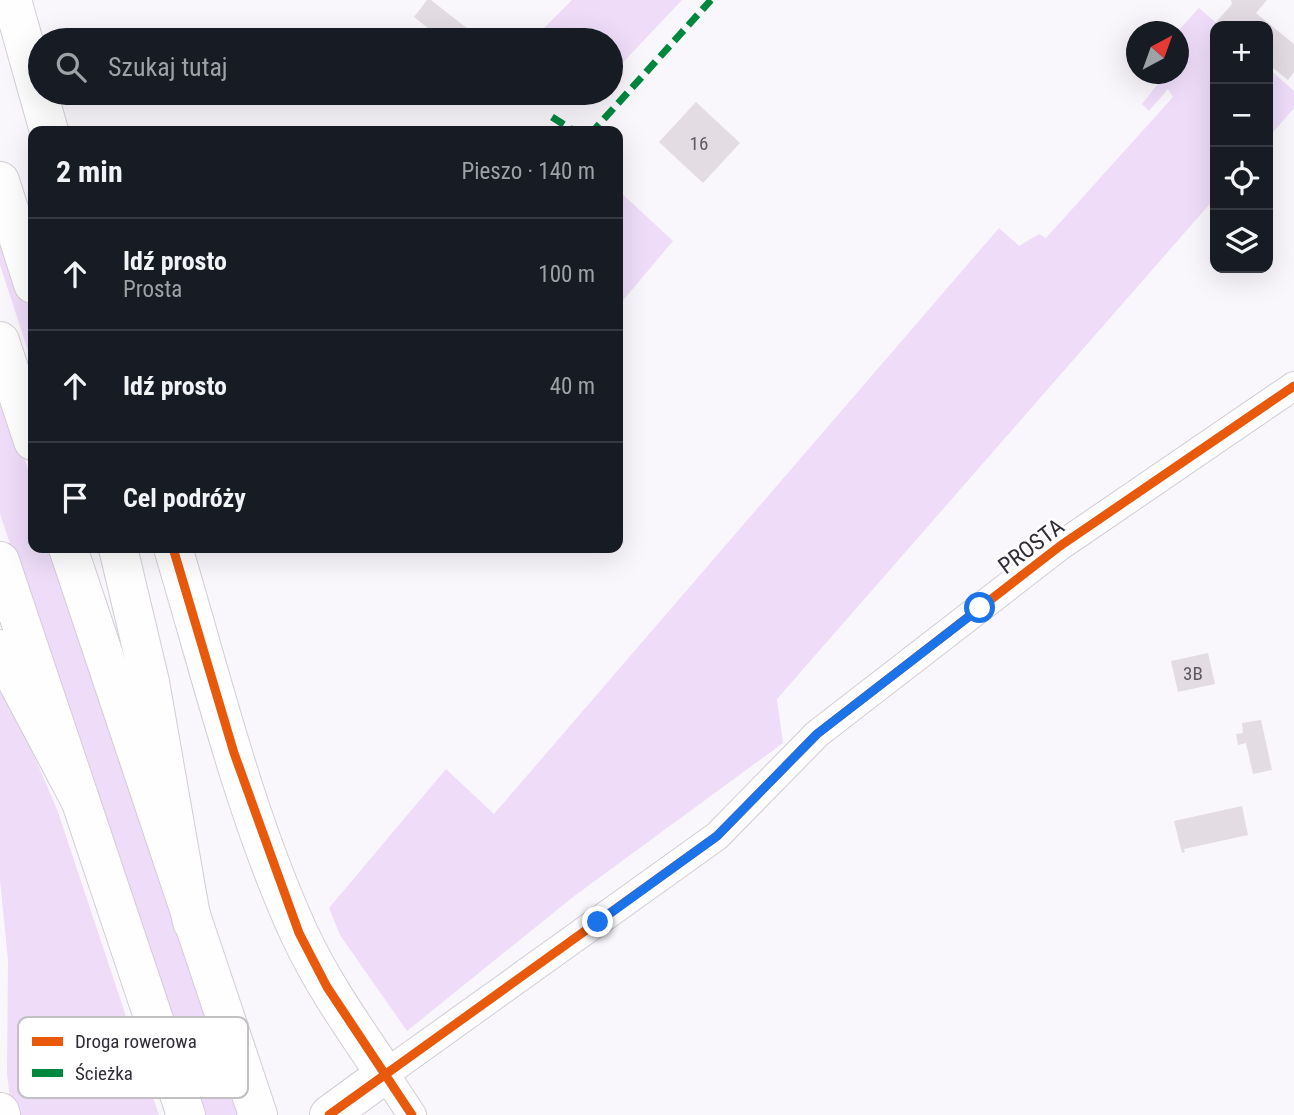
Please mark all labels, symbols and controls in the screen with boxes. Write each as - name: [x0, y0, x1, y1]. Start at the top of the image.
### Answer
- north arrow: [1126, 21, 1189, 84]
- map controls: [1210, 21, 1273, 273]
- button: +: [1210, 21, 1273, 84]
- search box: [28, 28, 623, 105]
- icon: search: [52, 48, 90, 86]
- text: Szukaj tutaj: [108, 52, 228, 82]
- button: −: [1210, 84, 1273, 147]
- house number: 16: [690, 132, 708, 155]
- button: locate: [1210, 147, 1273, 210]
- text: 2 min: [56, 154, 123, 189]
- text: Pieszo · 140 m: [461, 158, 595, 185]
- button: layers: [1210, 210, 1273, 273]
- text: Idź prosto: [123, 246, 227, 276]
- icon: ahead: [56, 255, 94, 293]
- text: 100 m: [538, 261, 595, 288]
- text: Prosta: [123, 276, 182, 303]
- icon: ahead: [56, 367, 94, 405]
- text: Idź prosto: [123, 371, 227, 401]
- text: 40 m: [550, 373, 595, 400]
- icon: arrive: [56, 479, 94, 517]
- text: Cel podróży: [123, 483, 246, 513]
- street label: PROSTA: [993, 513, 1069, 580]
- route start: [964, 592, 995, 623]
- house number: 3B: [1183, 662, 1203, 685]
- route end: [582, 906, 613, 937]
- legend: [18, 1017, 248, 1098]
- text: Droga rowerowa: [75, 1030, 197, 1053]
- text: Ścieżka: [75, 1062, 133, 1085]

